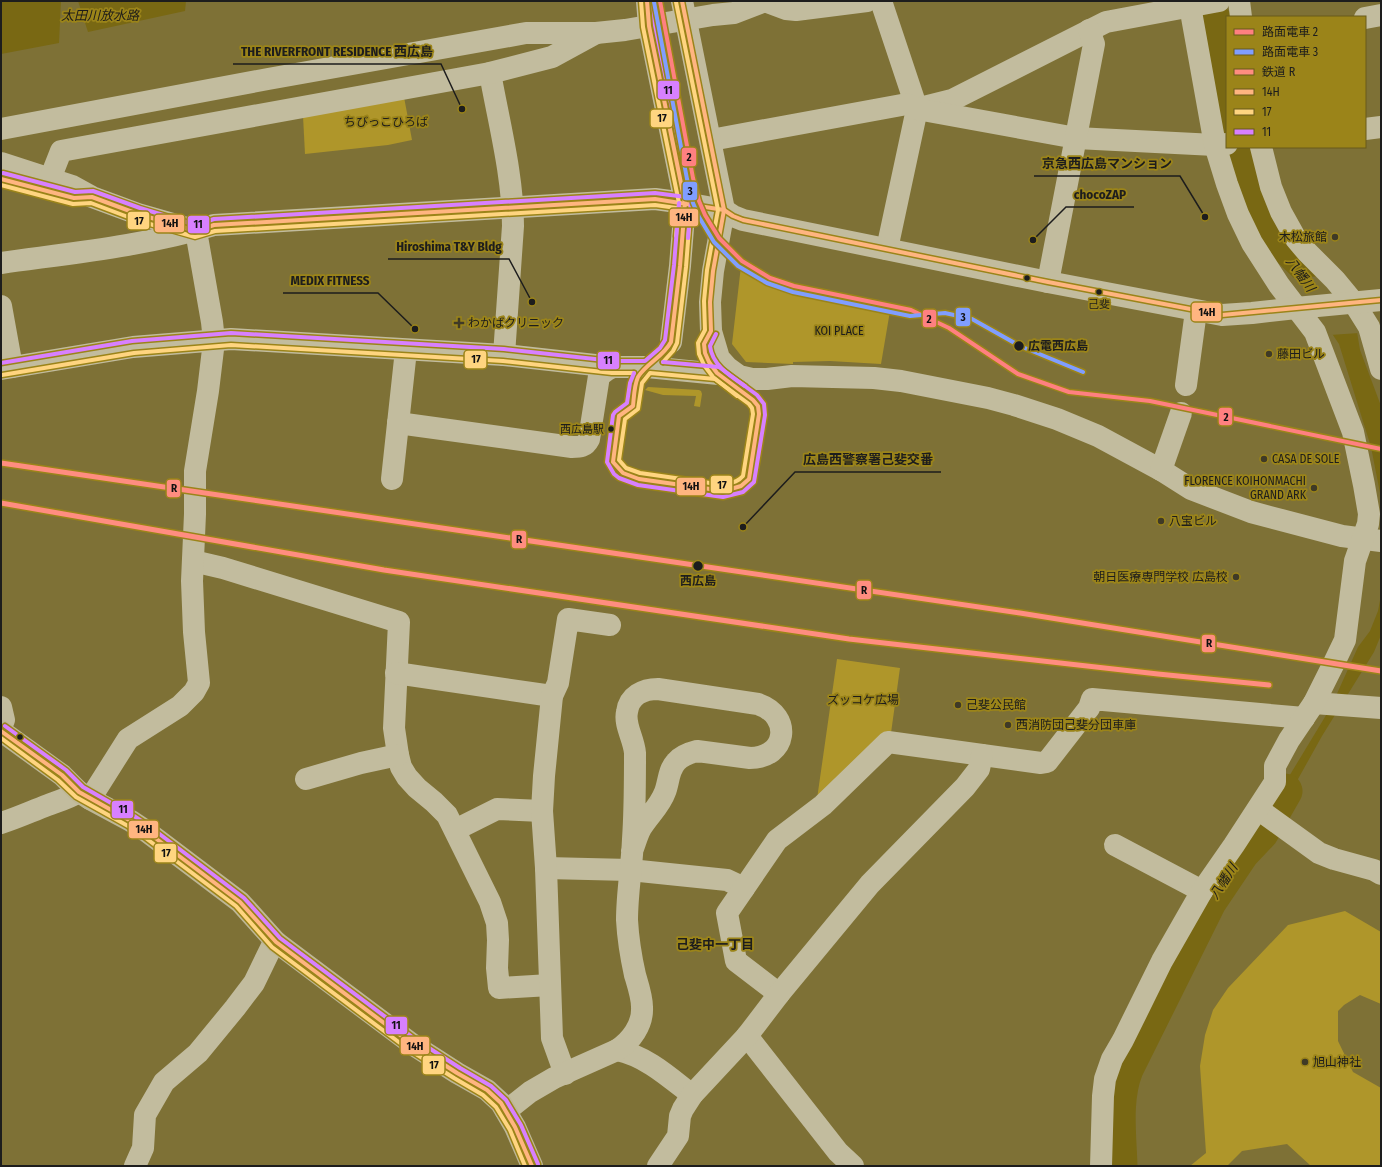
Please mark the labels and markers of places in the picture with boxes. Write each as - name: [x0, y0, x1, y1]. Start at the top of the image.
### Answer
- callout: THE RIVERFRONT RESIDENCE 西広島: [233, 39, 441, 64]
- callout: 京急西広島マンション: [1034, 151, 1180, 176]
- callout: chocoZAP: [1066, 182, 1134, 207]
- place label: 木松旅館: [1279, 230, 1327, 244]
- marker: 木松旅館: [1330, 232, 1340, 242]
- callout: Hiroshima T&Y Bldg: [388, 234, 509, 259]
- callout: MEDIX FITNESS: [283, 268, 378, 293]
- unlabelled marker: [1022, 273, 1032, 283]
- marker: 己斐: [1094, 287, 1104, 297]
- place label: 己斐: [1088, 298, 1110, 311]
- place label: わかばクリニック: [468, 316, 564, 330]
- marker: わかばクリニック: [453, 317, 465, 329]
- marker: 広電西広島: [1012, 339, 1026, 353]
- place label: 広電西広島: [1028, 339, 1088, 353]
- place label: 藤田ビル: [1277, 347, 1325, 361]
- marker: 藤田ビル: [1264, 349, 1274, 359]
- place label: 西広島駅: [560, 423, 604, 436]
- marker: 西広島駅: [606, 424, 616, 434]
- callout: 広島西警察署己斐交番: [795, 447, 941, 472]
- place label: CASA DE SOLE: [1272, 452, 1340, 466]
- marker: CASA DE SOLE: [1259, 454, 1269, 464]
- place label: FLORENCE KOIHONMACHI GRAND ARK: [1184, 474, 1307, 502]
- marker: FLORENCE KOIHONMACHI GRAND ARK: [1309, 483, 1319, 493]
- place label: 八宝ビル: [1169, 514, 1217, 528]
- marker: 八宝ビル: [1156, 516, 1166, 526]
- marker: 西広島: [691, 559, 705, 573]
- place label: 朝日医療専門学校 広島校: [1093, 570, 1228, 584]
- marker: 朝日医療専門学校 広島校: [1231, 572, 1241, 582]
- place label: 西広島: [680, 574, 716, 588]
- place label: 己斐公民館: [966, 698, 1026, 712]
- marker: 己斐公民館: [953, 700, 963, 710]
- place label: 西消防団己斐分団車庫: [1016, 718, 1136, 732]
- marker: 西消防団己斐分団車庫: [1003, 720, 1013, 730]
- unlabelled marker: [15, 732, 25, 742]
- place label: 旭山神社: [1313, 1055, 1361, 1069]
- marker: 旭山神社: [1300, 1057, 1310, 1067]

